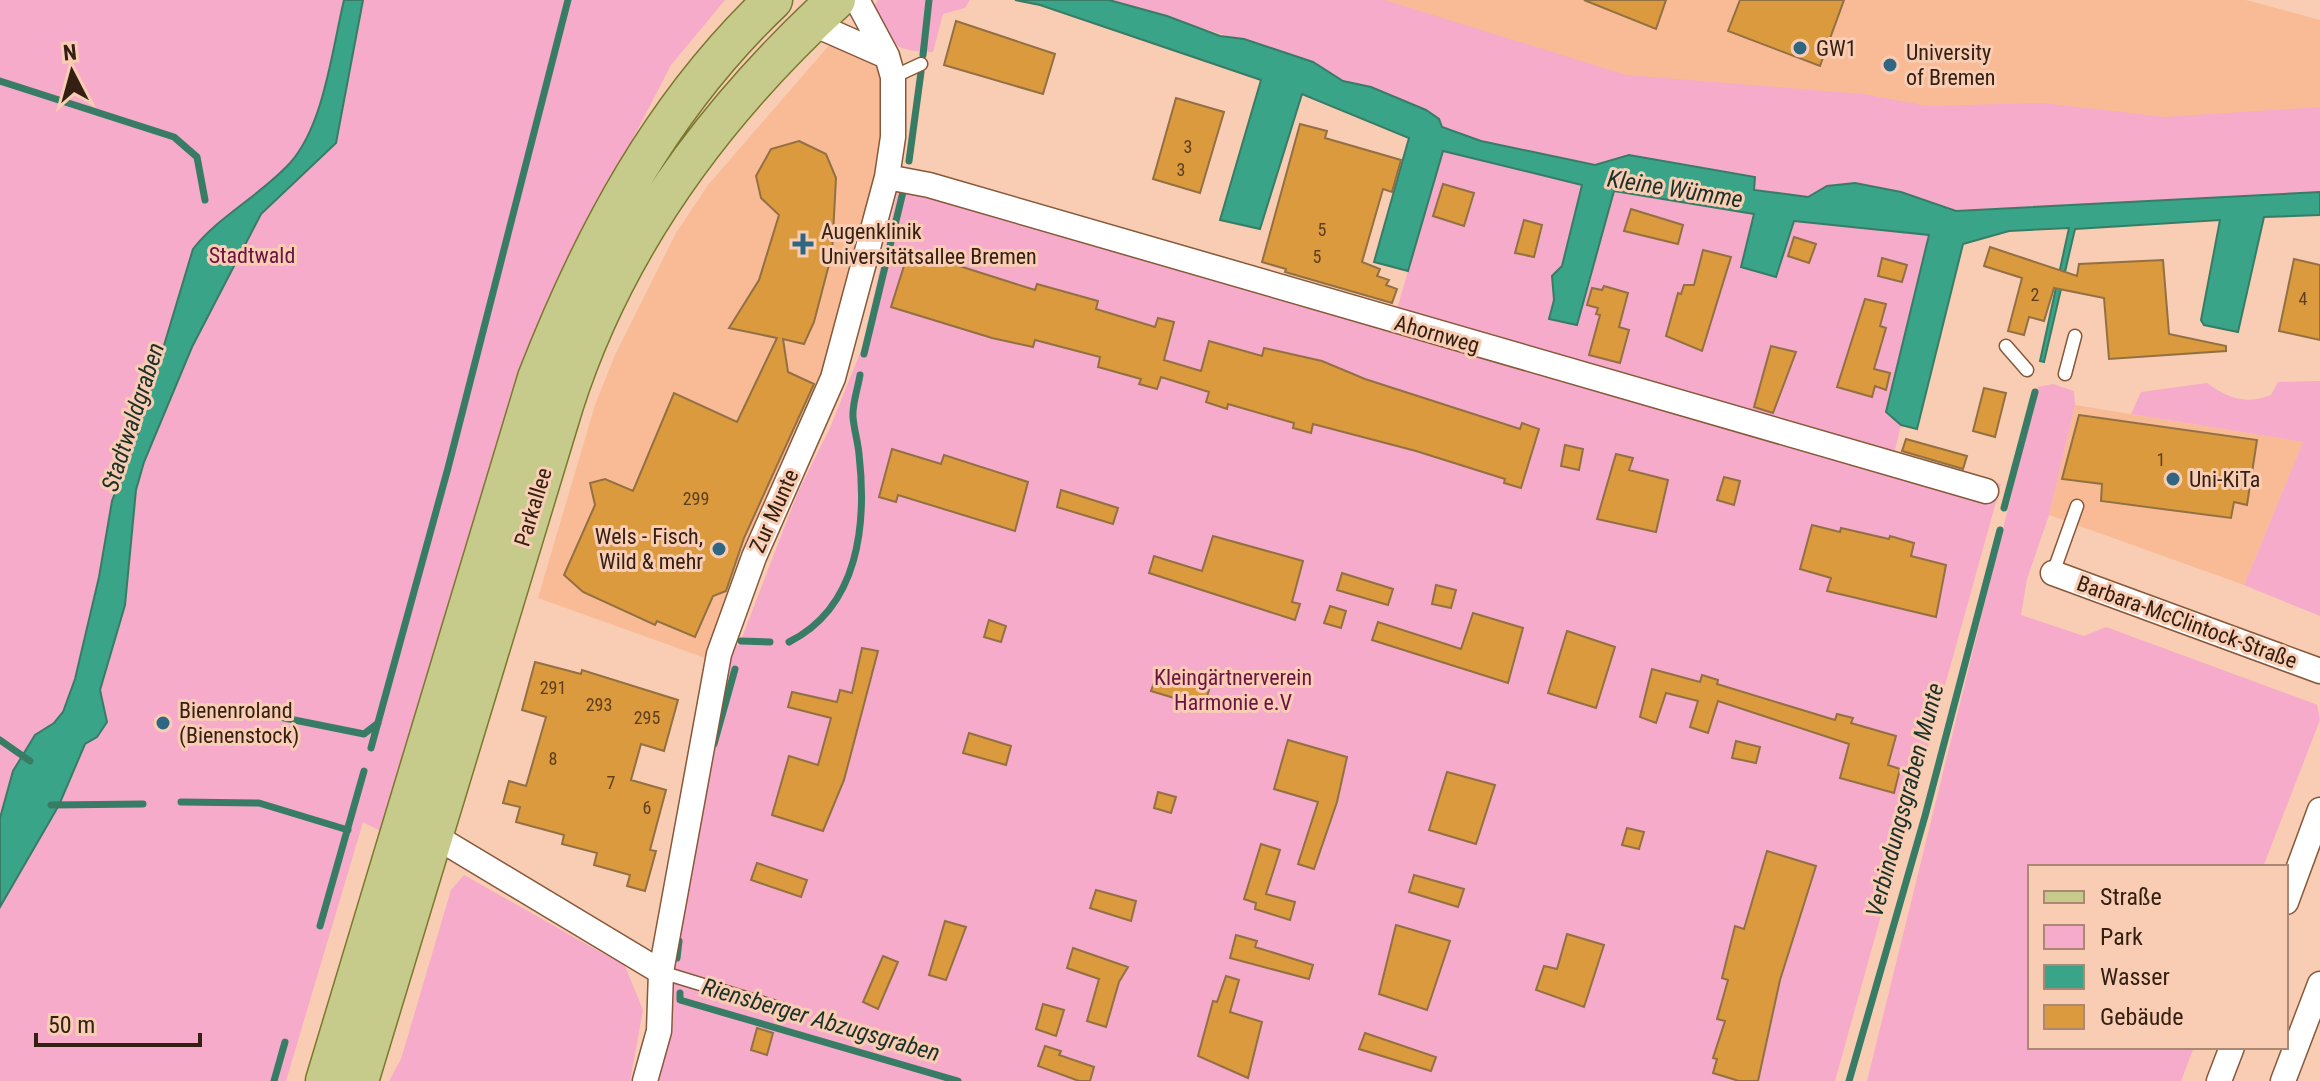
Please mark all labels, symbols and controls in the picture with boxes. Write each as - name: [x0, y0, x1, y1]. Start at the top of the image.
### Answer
- north arrow: [32, 32, 112, 112]
- place label: GW1: [1816, 36, 1857, 61]
- text: N: [62, 39, 78, 66]
- marker: GW1: [1791, 39, 1809, 57]
- place label: University of Bremen: [1906, 40, 1995, 90]
- marker: University of Bremen: [1881, 56, 1899, 74]
- house number: 3: [1184, 136, 1192, 157]
- house number: 3: [1177, 159, 1185, 180]
- water label: Kleine Wümme: [1605, 164, 1745, 214]
- place label: Augenklinik Universitätsallee Bremen: [821, 219, 1037, 269]
- house number: 5: [1318, 219, 1327, 240]
- marker: Augenklinik Universitätsallee Bremen: [792, 233, 814, 255]
- park label: Stadtwald: [209, 243, 295, 268]
- house number: 5: [1313, 246, 1322, 267]
- house number: 2: [2031, 284, 2040, 305]
- house number: 4: [2299, 288, 2308, 309]
- street label: Ahornweg: [1392, 310, 1482, 358]
- water label: Stadtwaldgraben: [96, 339, 170, 495]
- house number: 1: [2157, 449, 2165, 470]
- street label: Parkallee: [509, 465, 557, 549]
- street label: Zur Munte: [745, 466, 803, 556]
- place label: Uni-KiTa: [2189, 467, 2260, 492]
- marker: Uni-KiTa: [2164, 470, 2182, 488]
- house number: 299: [683, 488, 709, 509]
- place label: Wels - Fisch, Wild & mehr: [595, 524, 703, 574]
- marker: Wels - Fisch, Wild & mehr: [710, 540, 728, 558]
- street label: Barbara-McClintock-Straße: [2074, 571, 2300, 673]
- park label: Kleingärtnerverein Harmonie e.V: [1154, 665, 1312, 715]
- house number: 291: [540, 677, 566, 698]
- water label: Verbindungsgraben Munte: [1860, 680, 1950, 920]
- house number: 293: [586, 694, 612, 715]
- place label: Bienenroland (Bienenstock): [179, 698, 299, 749]
- house number: 295: [634, 707, 660, 728]
- marker: Bienenroland (Bienenstock): [154, 714, 172, 732]
- house number: 8: [549, 748, 557, 769]
- house number: 7: [607, 772, 616, 793]
- house number: 6: [643, 797, 651, 818]
- legend: [2028, 865, 2288, 1049]
- text: Straße: [2100, 883, 2162, 911]
- text: Park: [2100, 923, 2143, 951]
- text: Wasser: [2100, 963, 2170, 991]
- water label: Riensberger Abzugsgraben: [699, 973, 943, 1067]
- scale bar: [36, 997, 200, 1047]
- text: Gebäude: [2100, 1003, 2184, 1031]
- text: 50 m: [48, 1011, 95, 1039]

